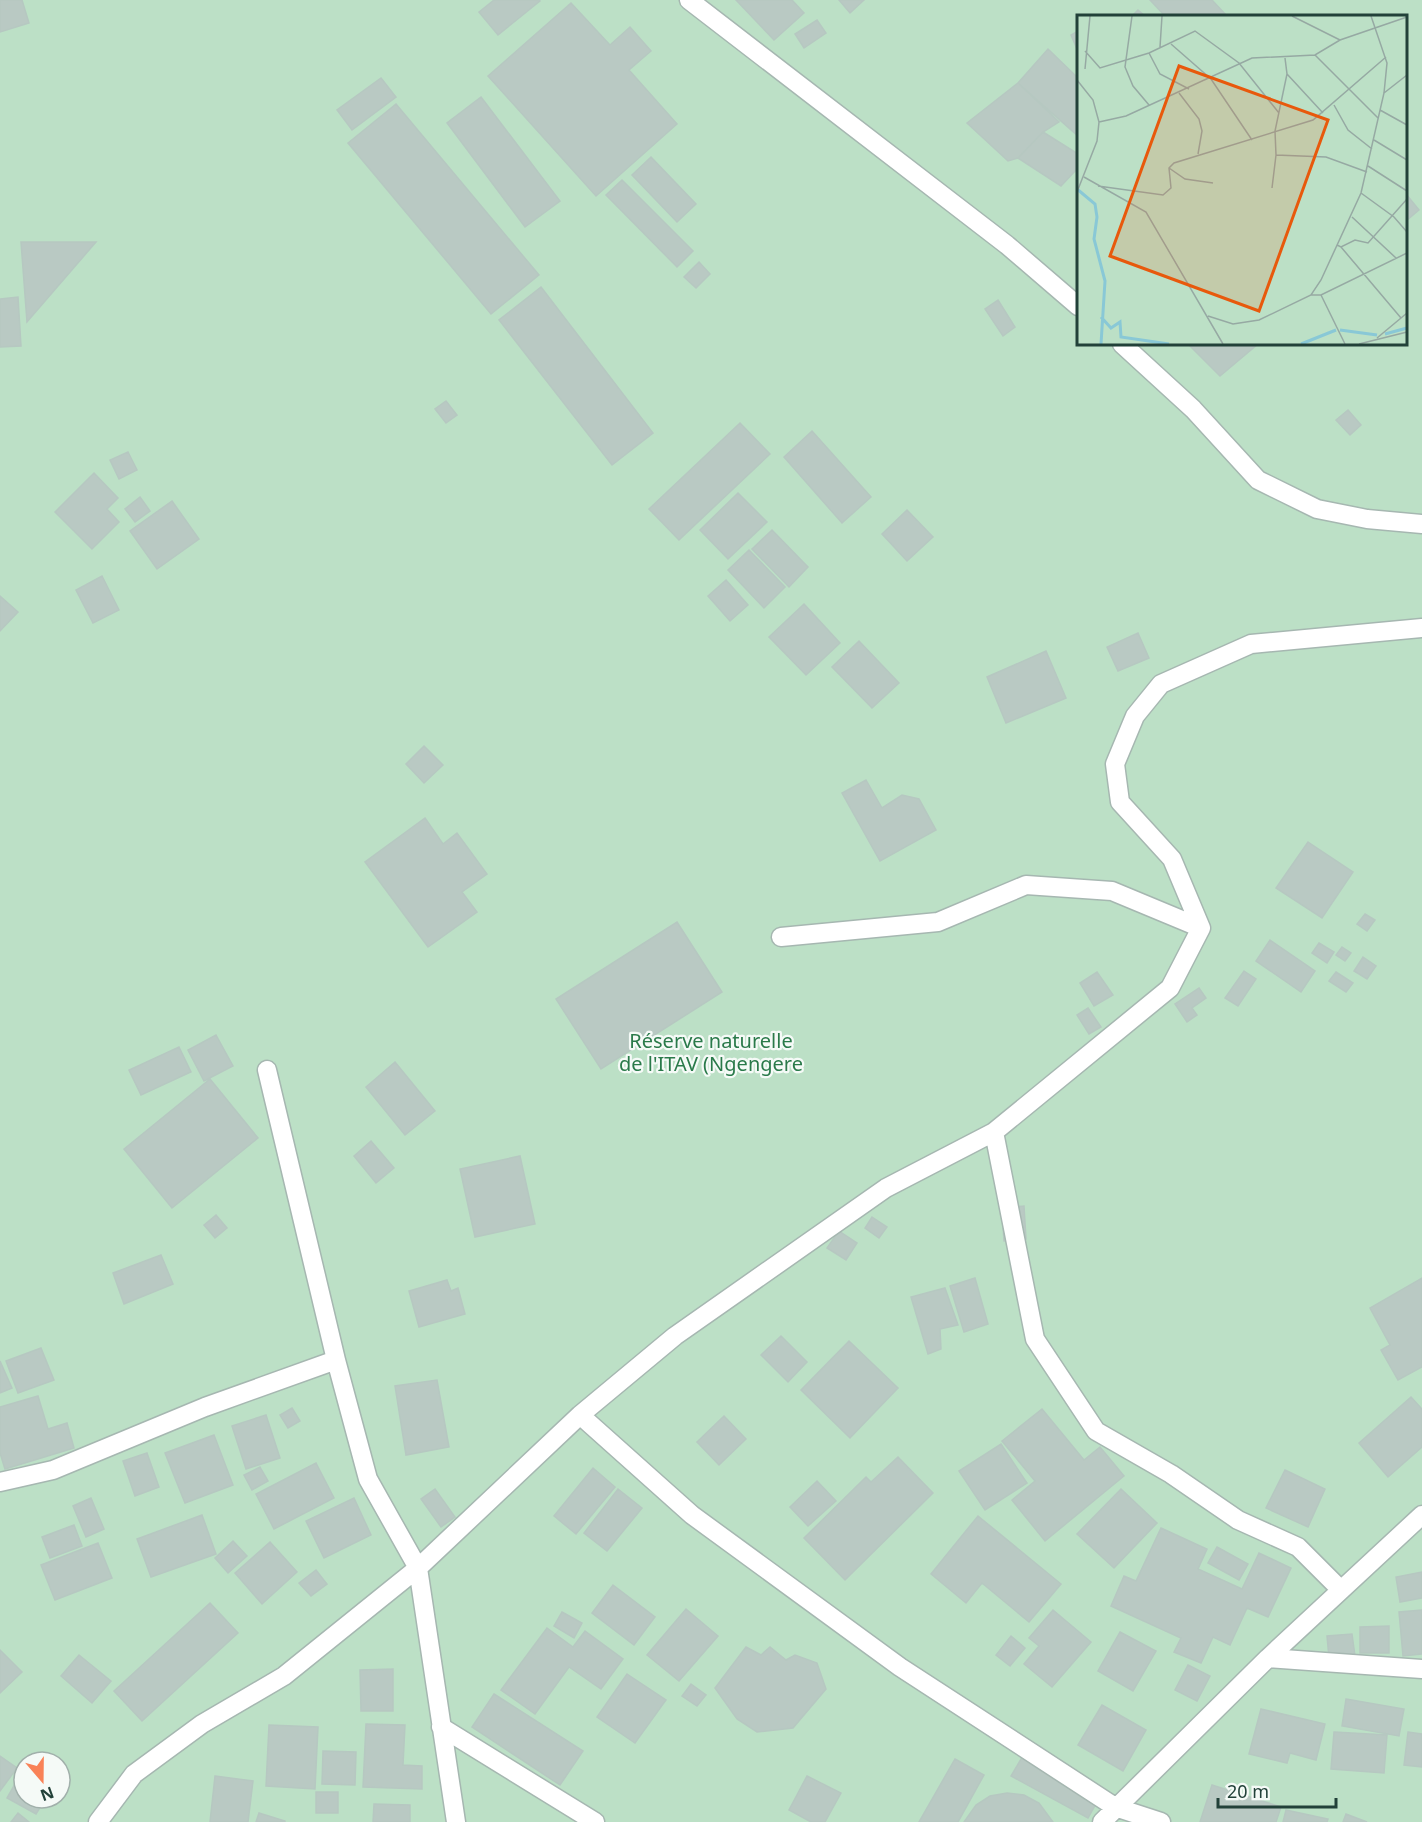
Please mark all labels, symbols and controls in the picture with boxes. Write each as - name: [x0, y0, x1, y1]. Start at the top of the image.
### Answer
- inset map: [1077, 15, 1407, 345]
- park label: Réserve naturelle de l'ITAV (Ngengere: [619, 1027, 803, 1077]
- north arrow: [12, 1750, 72, 1810]
- scale bar: [1218, 1771, 1336, 1809]
- text: 20 m: [1227, 1779, 1269, 1803]
- text: N: [37, 1782, 57, 1807]

